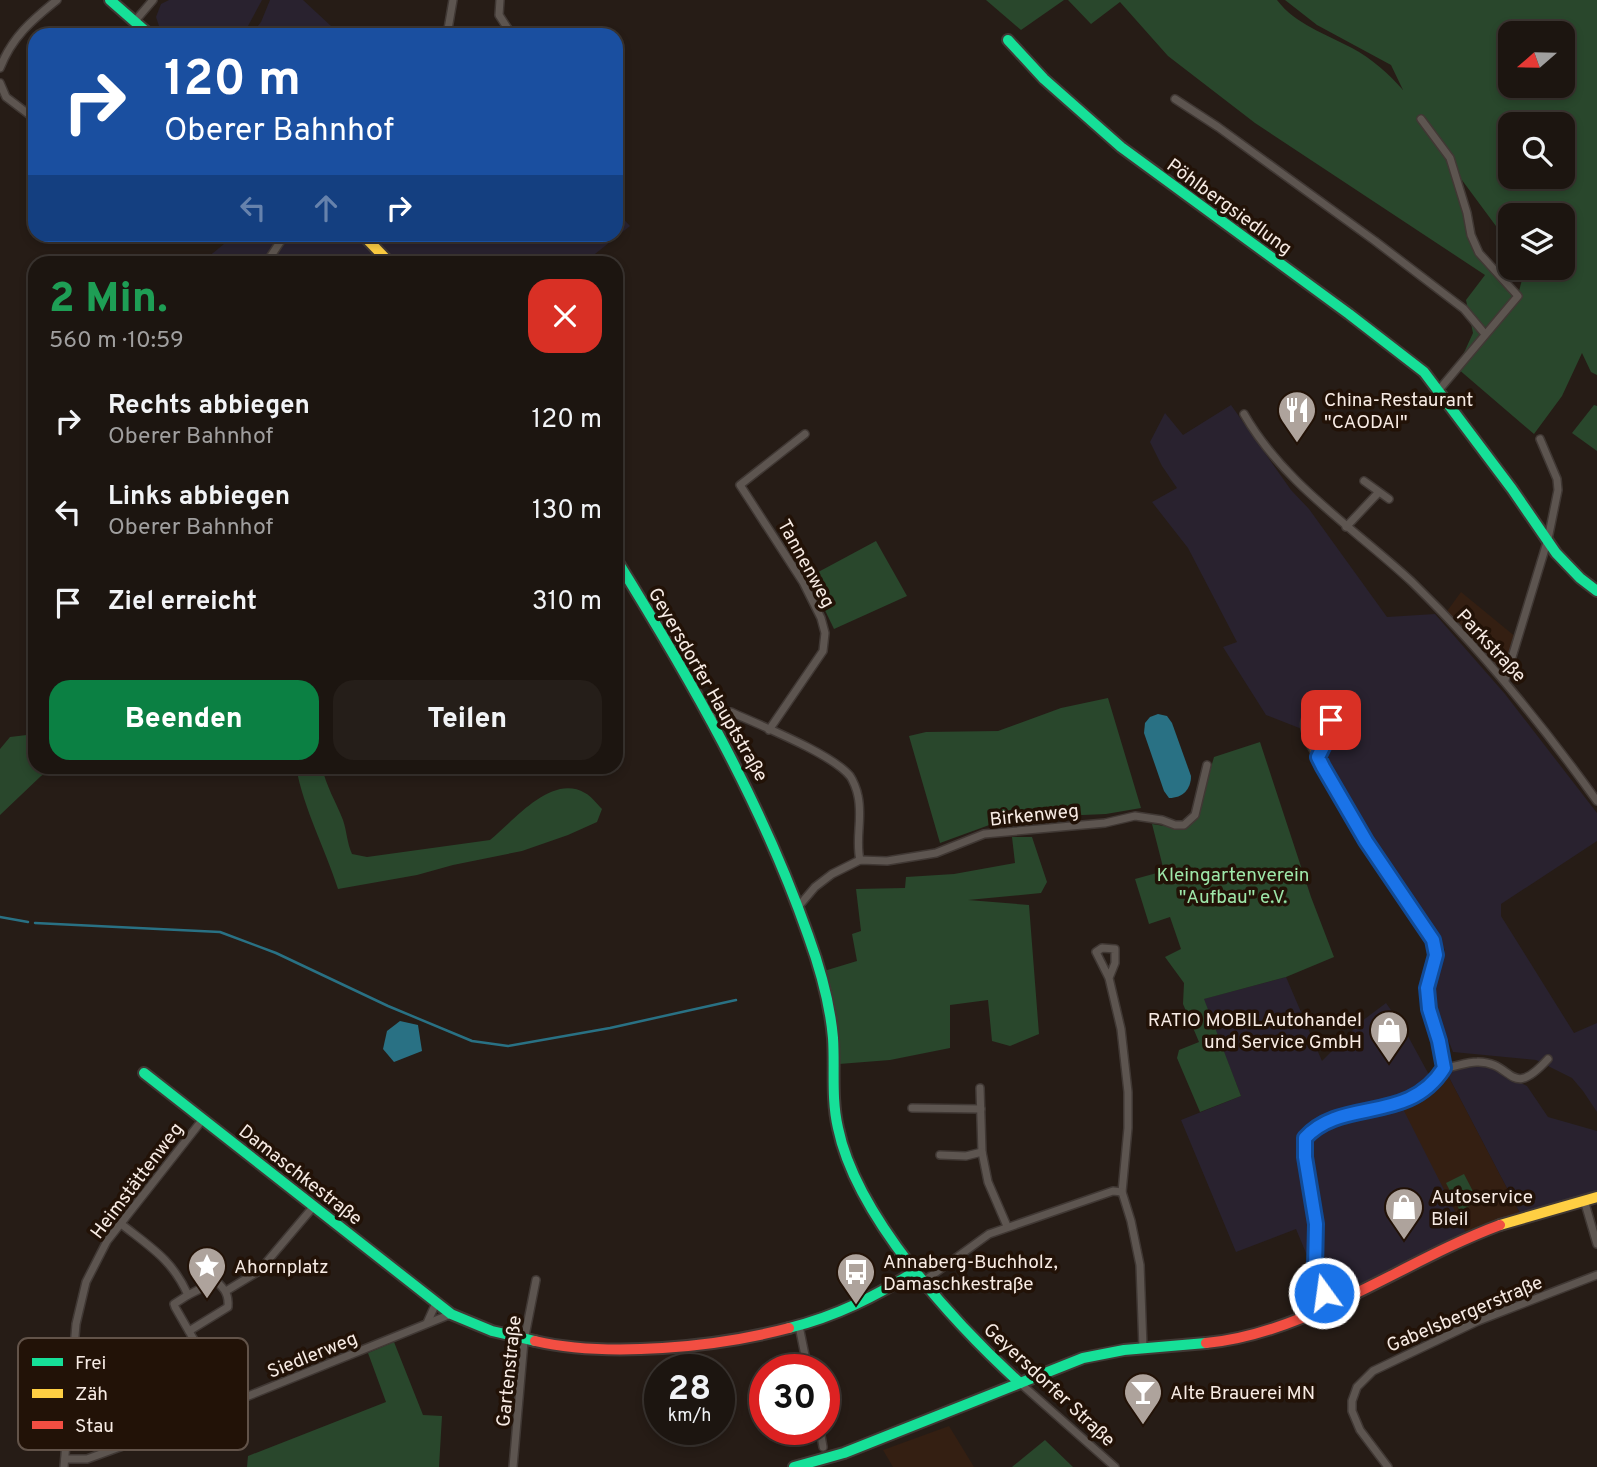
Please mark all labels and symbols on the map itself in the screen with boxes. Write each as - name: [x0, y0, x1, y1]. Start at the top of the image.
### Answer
- north arrow: [1498, 21, 1575, 98]
- street label: Pöhlbergsiedlung: [1161, 154, 1296, 261]
- restaurant icon: China-Restaurant "CAODAI": [1276, 389, 1318, 444]
- place label: China-Restaurant "CAODAI": [1324, 389, 1474, 435]
- street label: Tannenweg: [771, 515, 839, 612]
- street label: Geyersdorfer Hauptstraße: [642, 584, 773, 786]
- street label: Parkstraße: [1450, 605, 1531, 688]
- pin: [1301, 690, 1361, 750]
- street label: Birkenweg: [988, 799, 1080, 833]
- park label: Kleingartenverein "Aufbau" e.V.: [1156, 864, 1310, 910]
- place label: RATIO MOBILAutohandel und Service GmbH: [1148, 1009, 1362, 1055]
- shop icon: RATIO MOBILAutohandel und Service GmbH: [1368, 1009, 1410, 1064]
- street label: Heimstättenweg: [86, 1118, 189, 1244]
- street label: Damaschkestraße: [233, 1120, 366, 1231]
- shop icon: Autoservice Bleil: [1383, 1186, 1425, 1241]
- place label: Autoservice Bleil: [1431, 1186, 1533, 1232]
- place icon: Ahornplatz: [186, 1245, 228, 1300]
- bus stop icon: Annaberg-Buchholz, Damaschkestraße: [835, 1251, 877, 1306]
- place label: Annaberg-Buchholz, Damaschkestraße: [883, 1251, 1058, 1297]
- place label: Ahornplatz: [234, 1256, 329, 1280]
- position arrow: [1287, 1256, 1361, 1330]
- street label: Gabelsbergerstraße: [1383, 1271, 1547, 1359]
- street label: Gartenstraße: [492, 1314, 528, 1428]
- street label: Geyersdorfer Straße: [978, 1318, 1119, 1453]
- street label: Siedlerweg: [264, 1327, 361, 1385]
- legend: [18, 1338, 248, 1450]
- text: Frei: [75, 1352, 106, 1376]
- speed limit sign: 30: [749, 1354, 840, 1445]
- bar icon: Alte Brauerei MN: [1122, 1371, 1164, 1426]
- place label: Alte Brauerei MN: [1170, 1382, 1315, 1406]
- text: Zäh: [75, 1383, 108, 1407]
- text: Stau: [75, 1415, 114, 1439]

